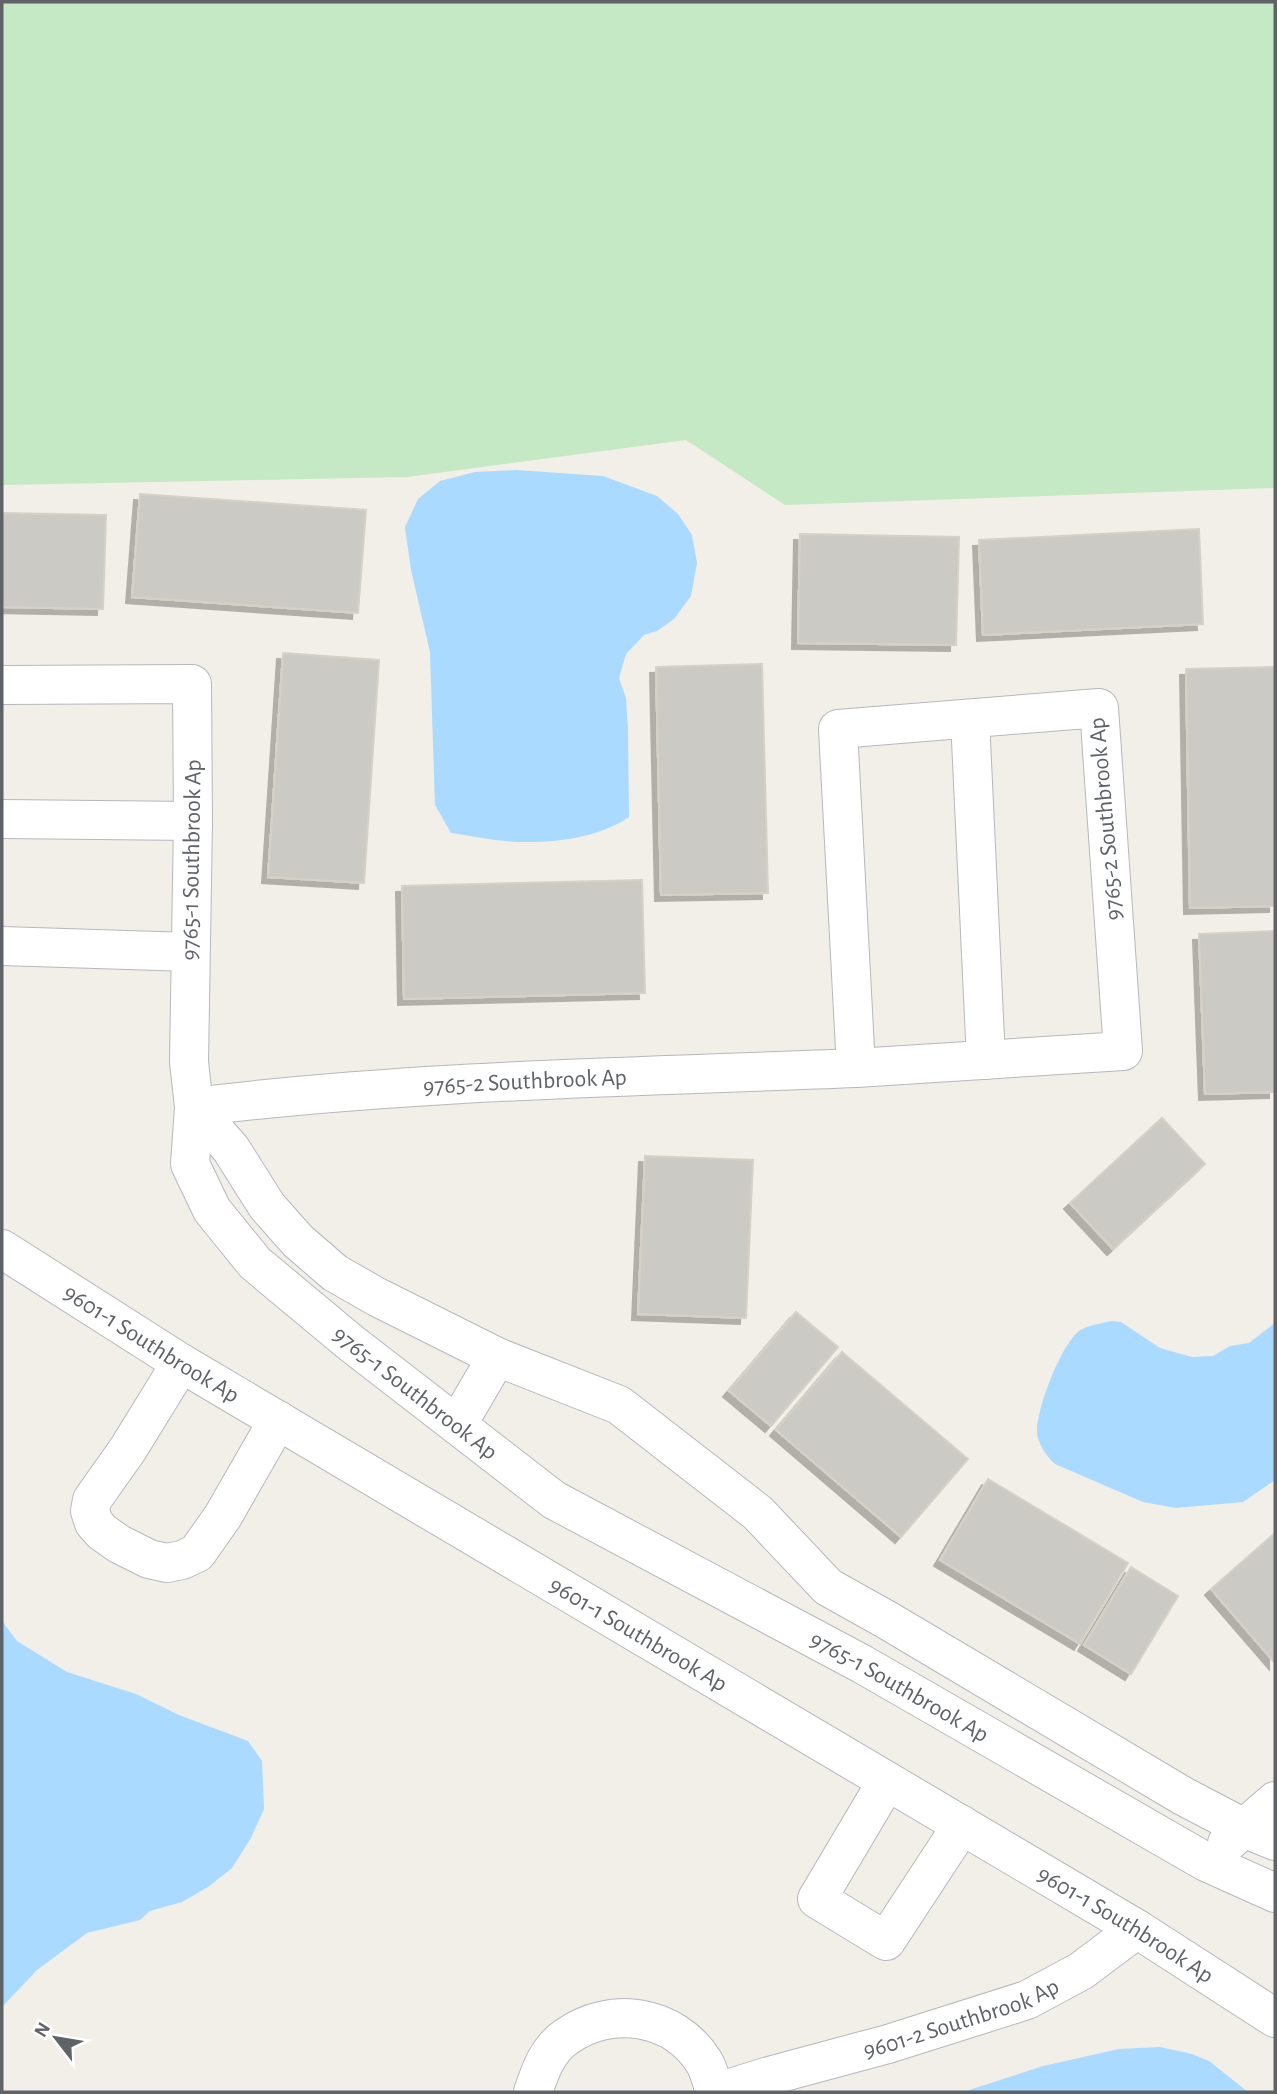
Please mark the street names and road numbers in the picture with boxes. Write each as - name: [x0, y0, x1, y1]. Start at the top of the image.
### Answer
- street label: 9765-2 Southbrook Ap: [1085, 716, 1127, 921]
- street label: 9765-1 Southbrook Ap: [178, 759, 206, 961]
- street label: 9765-2 Southbrook Ap: [422, 1065, 627, 1099]
- street label: 9601-1 Southbrook Ap: [59, 1281, 243, 1408]
- street label: 9765-1 Southbrook Ap: [328, 1322, 502, 1465]
- street label: 9601-1 Southbrook Ap: [545, 1573, 731, 1697]
- street label: 9765-1 Southbrook Ap: [806, 1628, 993, 1747]
- street label: 9601-1 Southbrook Ap: [1033, 1862, 1218, 1988]
- street label: 9601-2 Southbrook Ap: [861, 1974, 1063, 2063]

